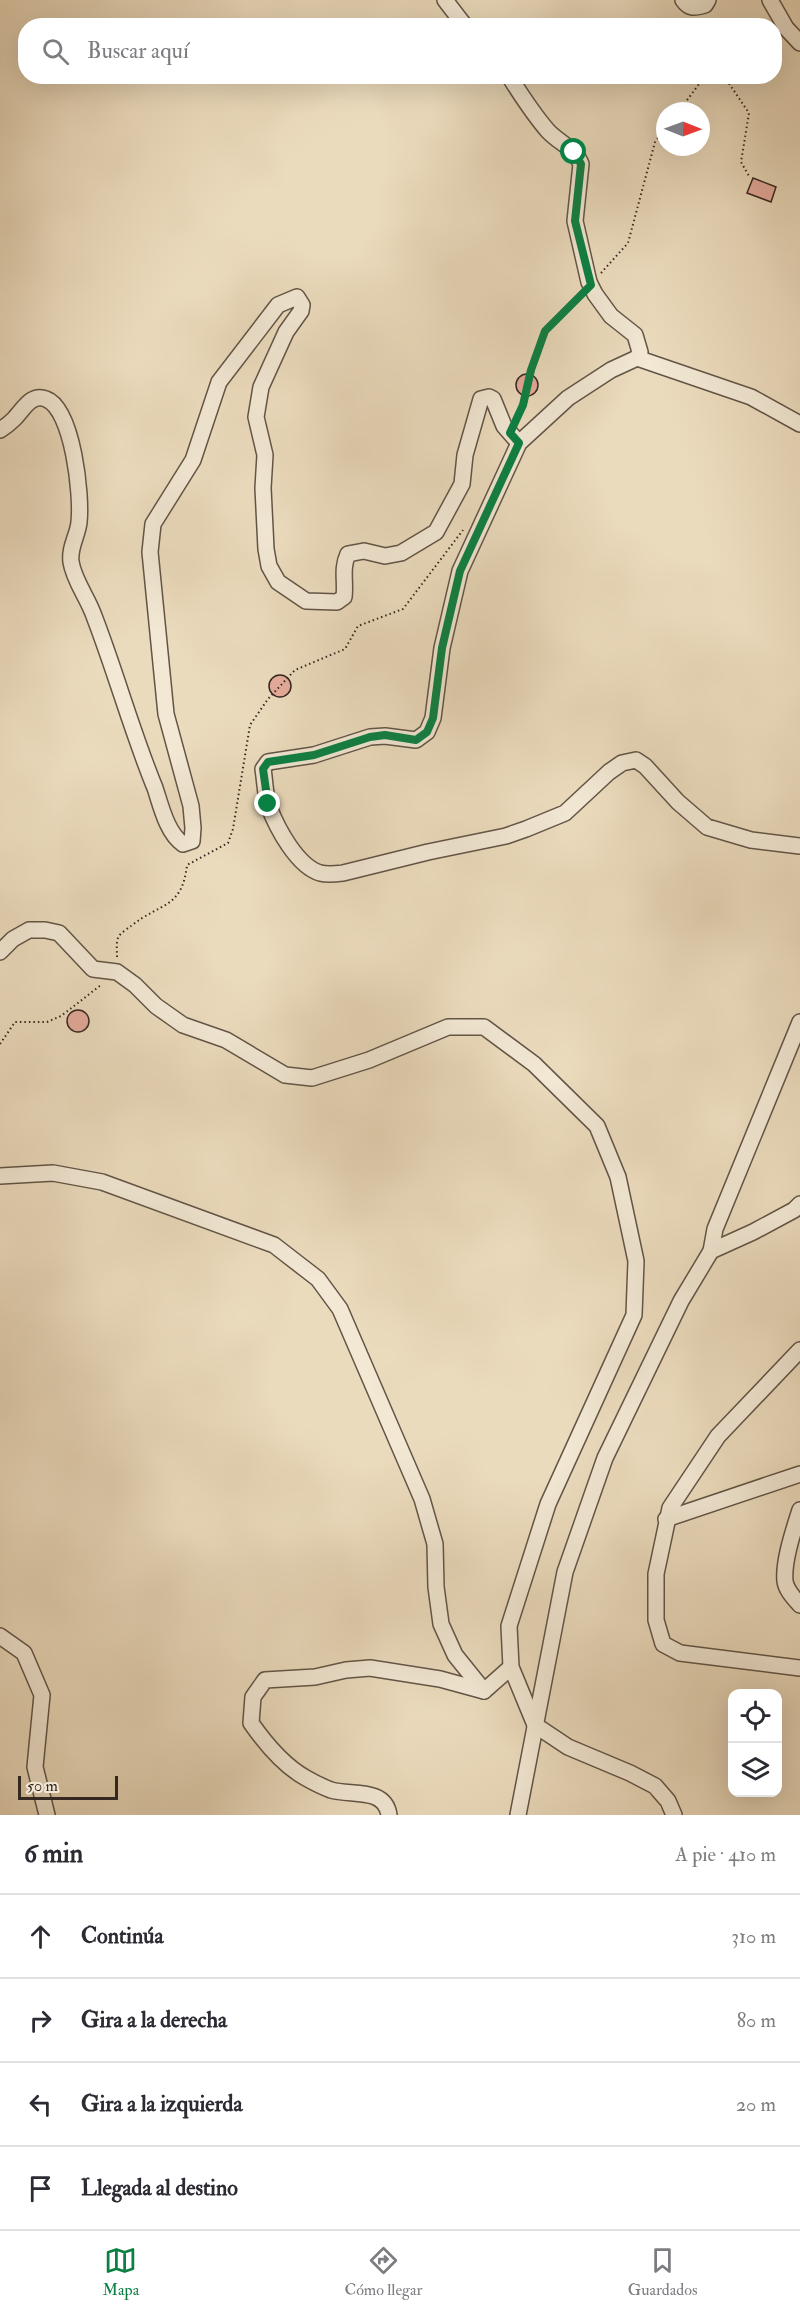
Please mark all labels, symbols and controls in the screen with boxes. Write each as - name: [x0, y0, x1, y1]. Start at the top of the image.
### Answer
- search box: [18, 18, 782, 84]
- icon: search: [39, 35, 72, 68]
- text: Buscar aquí: [87, 37, 189, 65]
- north arrow: [656, 102, 710, 156]
- route start: [560, 138, 586, 164]
- route end: [254, 790, 280, 816]
- map controls: [728, 1689, 782, 1797]
- button: locate: [728, 1689, 782, 1743]
- button: layers: [728, 1743, 782, 1797]
- scale bar: [18, 1773, 118, 1800]
- text: 50 m: [27, 1776, 58, 1796]
- text: 6 min: [24, 1838, 83, 1870]
- text: A pie · 410 m: [675, 1842, 776, 1867]
- icon: ahead: [24, 1920, 57, 1953]
- text: Continúa: [81, 1922, 164, 1950]
- text: 310 m: [731, 1924, 776, 1949]
- icon: right: [24, 2004, 57, 2037]
- text: Gira a la derecha: [81, 2006, 227, 2034]
- text: 80 m: [737, 2008, 776, 2033]
- icon: left: [24, 2088, 57, 2121]
- text: Gira a la izquierda: [81, 2090, 242, 2118]
- text: 20 m: [736, 2092, 776, 2117]
- icon: arrive: [24, 2172, 57, 2205]
- text: Llegada al destino: [81, 2174, 238, 2202]
- tab: Mapa: [103, 2244, 139, 2300]
- tab: Cómo llegar: [344, 2244, 423, 2300]
- tab: Guardados: [628, 2244, 697, 2300]

